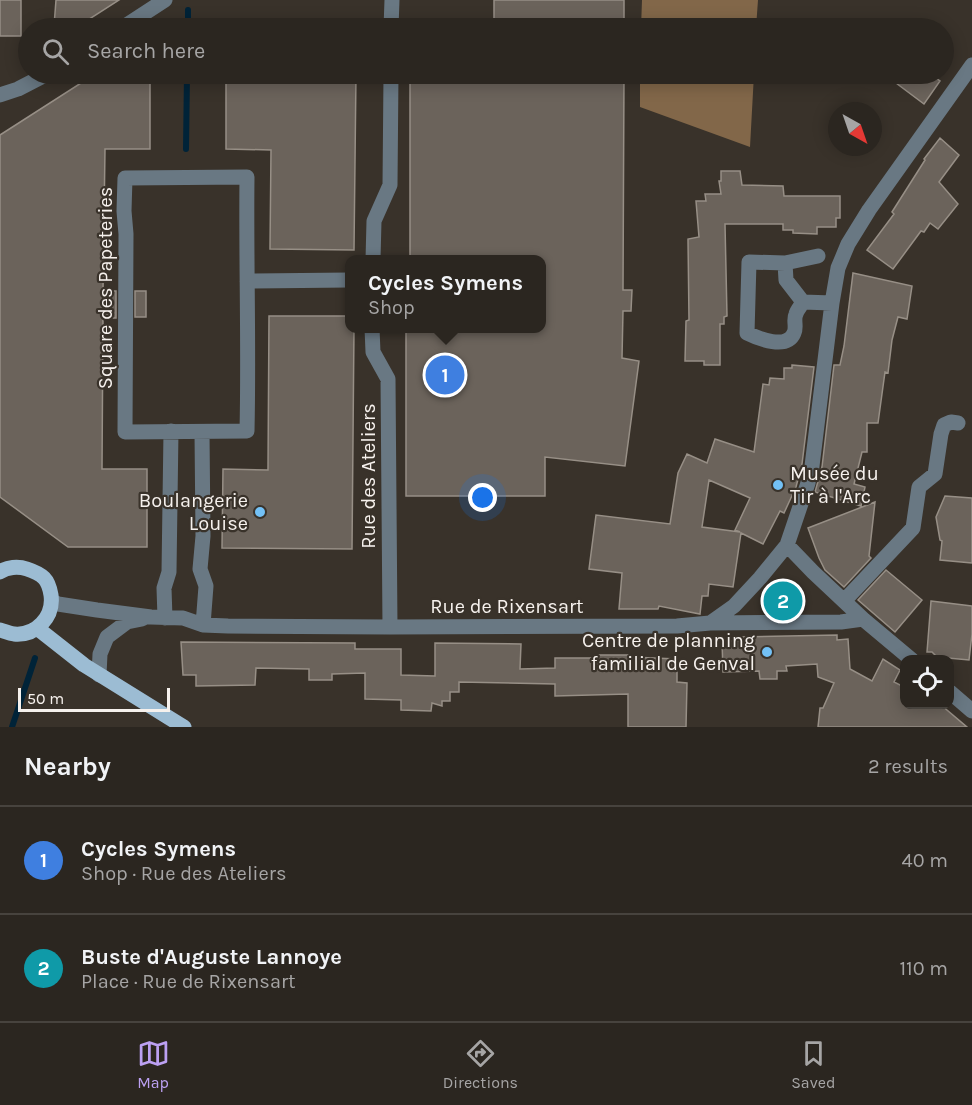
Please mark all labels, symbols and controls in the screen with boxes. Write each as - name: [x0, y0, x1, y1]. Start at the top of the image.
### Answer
- search box: [18, 18, 954, 84]
- icon: search: [39, 35, 72, 68]
- text: Search here: [87, 38, 205, 64]
- north arrow: [828, 102, 882, 156]
- street label: Square des Papeteries: [94, 187, 117, 389]
- popup: [345, 255, 546, 333]
- text: Cycles Symens: [368, 270, 523, 296]
- text: Shop: [368, 296, 415, 319]
- pin: 1: [426, 352, 464, 398]
- street label: Rue des Ateliers: [357, 403, 380, 549]
- place label: Musée du Tir à l'Arc: [790, 462, 879, 508]
- marker: Musée du Tir à l'Arc: [771, 478, 785, 492]
- your location: [468, 483, 497, 512]
- place label: Boulangerie Louise: [139, 489, 248, 535]
- marker: Boulangerie Louise: [253, 505, 267, 519]
- pin: 2: [764, 578, 802, 624]
- street label: Rue de Rixensart: [430, 595, 584, 618]
- place label: Centre de planning familial de Genval: [582, 629, 755, 675]
- marker: Centre de planning familial de Genval: [760, 645, 774, 659]
- map controls: [900, 655, 954, 709]
- button: locate: [900, 655, 954, 709]
- scale bar: [18, 685, 170, 712]
- text: 50 m: [27, 689, 64, 708]
- text: Nearby: [24, 751, 111, 782]
- text: 2 results: [868, 755, 948, 778]
- text: Cycles Symens: [81, 836, 236, 862]
- text: 1: [40, 849, 47, 872]
- text: 40 m: [902, 849, 948, 872]
- text: Shop · Rue des Ateliers: [81, 862, 286, 885]
- text: Buste d'Auguste Lannoye: [81, 944, 342, 970]
- text: 2: [37, 957, 50, 980]
- text: 110 m: [899, 957, 948, 980]
- text: Place · Rue de Rixensart: [81, 970, 296, 993]
- tab: Map: [137, 1037, 170, 1092]
- tab: Directions: [443, 1037, 518, 1092]
- tab: Saved: [791, 1037, 835, 1092]

